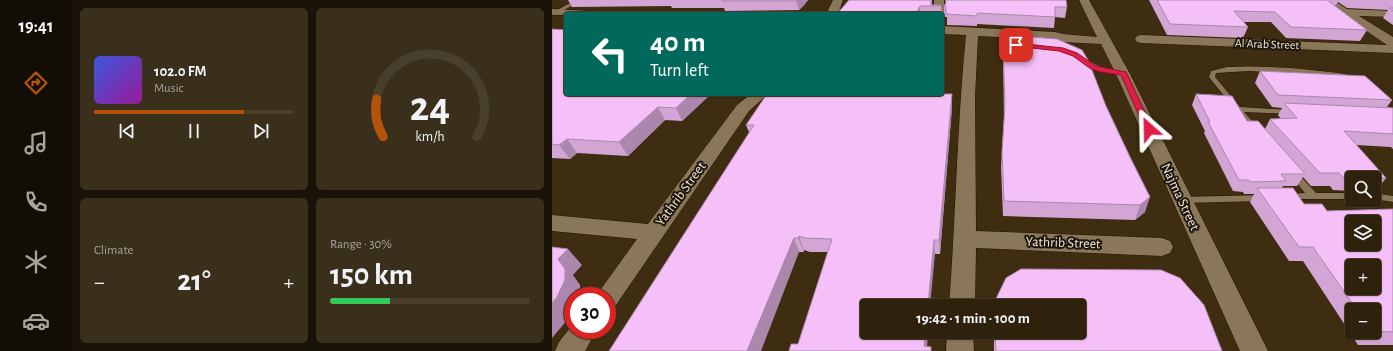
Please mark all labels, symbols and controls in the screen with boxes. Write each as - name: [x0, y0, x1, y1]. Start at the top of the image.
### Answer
- text: 19:41: [19, 18, 53, 36]
- icon: left: [584, 28, 636, 80]
- pin: [999, 28, 1033, 62]
- text: 40 m: [650, 29, 706, 57]
- icon: arrive: [1005, 34, 1027, 56]
- street label: Al Arab Street: [1235, 37, 1300, 51]
- text: Turn left: [650, 62, 709, 80]
- text: 102.0 FM: [154, 64, 206, 79]
- icon: directions: [22, 69, 50, 97]
- text: Music: [154, 82, 184, 95]
- text: 24: [410, 87, 450, 128]
- position arrow: [1128, 108, 1170, 150]
- icon: previous: [116, 120, 138, 142]
- icon: pause: [183, 120, 205, 142]
- icon: next: [250, 120, 272, 142]
- icon: music: [22, 129, 50, 157]
- text: km/h: [415, 130, 445, 144]
- street label: Yathrib Street: [653, 159, 709, 228]
- street label: Najma Street: [1158, 161, 1202, 233]
- map controls: [1345, 171, 1381, 339]
- button: search: [1345, 171, 1381, 207]
- icon: phone: [22, 188, 50, 216]
- button: layers: [1345, 215, 1381, 251]
- street label: Yathrib Street: [1025, 235, 1101, 251]
- text: Range · 30%: [330, 238, 392, 251]
- text: Climate: [94, 244, 133, 257]
- icon: climate: [22, 248, 50, 276]
- button: +: [1345, 259, 1381, 295]
- text: 150 km: [330, 260, 413, 290]
- text: 21°: [177, 266, 211, 296]
- text: −: [94, 271, 105, 293]
- text: +: [283, 271, 294, 293]
- speed limit sign: 30: [564, 287, 616, 339]
- button: −: [1345, 303, 1381, 339]
- icon: car: [22, 307, 50, 335]
- text: 19:42 · 1 min · 100 m: [916, 311, 1030, 326]

